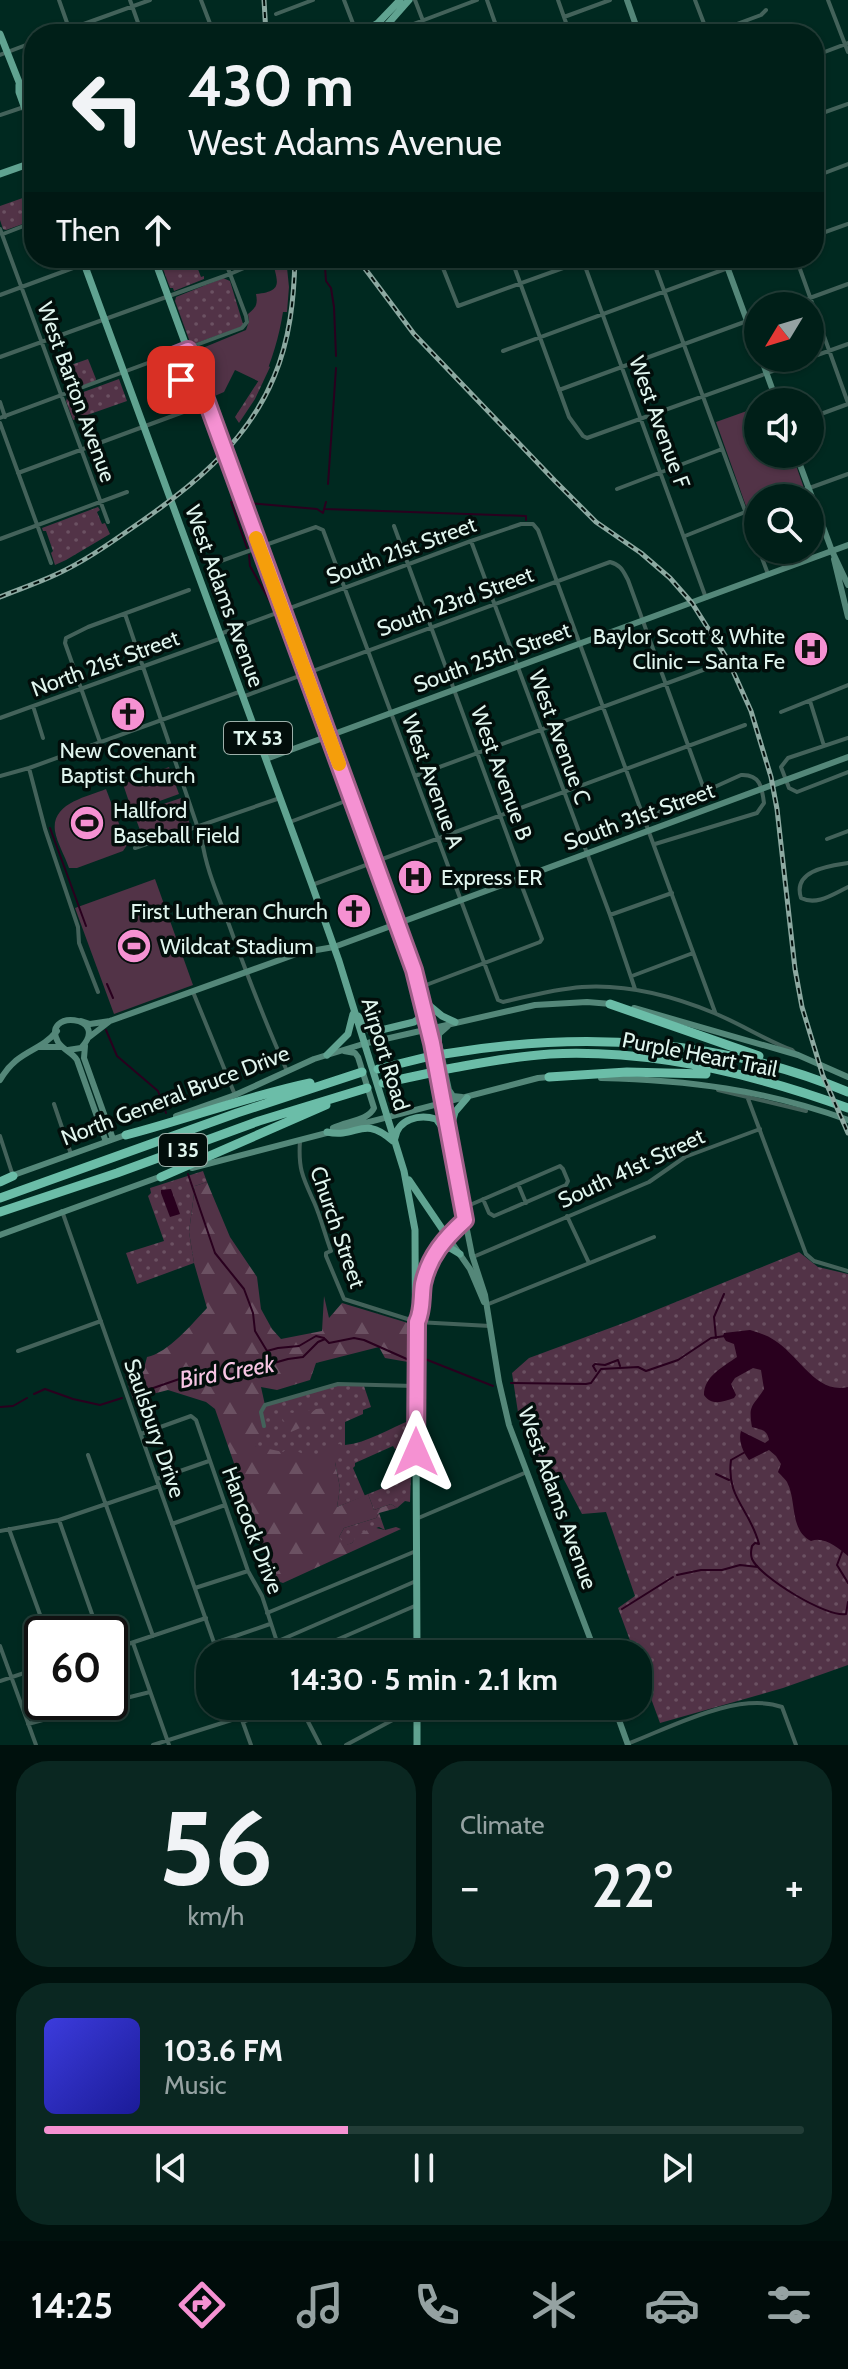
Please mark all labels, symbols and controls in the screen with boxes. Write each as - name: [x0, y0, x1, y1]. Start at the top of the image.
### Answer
- text: 430 m: [188, 52, 354, 120]
- icon: left: [56, 56, 160, 160]
- text: West Adams Avenue: [188, 120, 502, 164]
- icon: ahead: [136, 208, 180, 252]
- text: Then: [56, 212, 120, 249]
- north arrow: [744, 292, 824, 372]
- map controls: [744, 292, 824, 564]
- street label: West Barton Avenue: [31, 298, 122, 486]
- pin: [147, 346, 215, 414]
- street label: West Avenue F: [623, 352, 696, 493]
- icon: arrive: [159, 358, 203, 402]
- button: sound: [744, 388, 824, 468]
- button: search: [744, 484, 824, 564]
- street label: West Adams Avenue: [179, 501, 270, 691]
- street label: South 21st Street: [323, 511, 480, 590]
- street label: South 23rd Street: [373, 560, 538, 642]
- street label: South 25th Street: [410, 616, 575, 698]
- place label: Baylor Scott & White Clinic – Santa Fe: [593, 623, 785, 675]
- street label: North 21st Street: [28, 624, 183, 703]
- hospital icon: Baylor Scott & White Clinic – Santa Fe: [792, 630, 830, 668]
- street label: West Avenue C: [523, 666, 596, 808]
- church icon: New Covenant Baptist Church: [109, 695, 147, 733]
- street label: West Avenue B: [465, 703, 538, 844]
- street label: West Avenue A: [396, 710, 469, 852]
- road number: TX 53: [224, 722, 292, 754]
- place label: New Covenant Baptist Church: [60, 737, 197, 789]
- street label: South 31st Street: [560, 777, 718, 856]
- place label: Hallford Baseball Field: [113, 797, 240, 849]
- sports icon: Hallford Baseball Field: [68, 804, 106, 842]
- hospital icon: Express ER: [396, 858, 434, 896]
- place label: Express ER: [441, 864, 542, 891]
- church icon: First Lutheran Church: [335, 892, 373, 930]
- place label: First Lutheran Church: [130, 898, 328, 925]
- sports icon: Wildcat Stadium: [115, 927, 153, 965]
- place label: Wildcat Stadium: [160, 933, 314, 960]
- street label: Airport Road: [356, 994, 415, 1114]
- street label: Purple Heart Trail: [620, 1026, 781, 1083]
- street label: North General Bruce Drive: [57, 1039, 293, 1152]
- street label: South 41st Street: [554, 1122, 709, 1214]
- road number: I 35: [159, 1134, 207, 1166]
- street label: Church Street: [304, 1163, 371, 1292]
- water label: Bird Creek: [177, 1349, 277, 1394]
- street label: Saulsbury Drive: [118, 1355, 191, 1501]
- street label: West Adams Avenue: [512, 1403, 603, 1593]
- position arrow: [374, 1410, 458, 1494]
- street label: Hancock Drive: [216, 1463, 289, 1598]
- speed limit sign: 60: [24, 1616, 128, 1720]
- text: 14:30 · 5 min · 2.1 km: [290, 1661, 558, 1698]
- text: 56: [159, 1785, 273, 1911]
- text: Climate: [460, 1809, 545, 1841]
- text: 22°: [592, 1849, 672, 1922]
- text: −: [460, 1860, 479, 1913]
- text: +: [785, 1860, 804, 1913]
- text: km/h: [188, 1900, 244, 1932]
- text: 103.6 FM: [164, 2032, 283, 2069]
- text: Music: [164, 2069, 227, 2101]
- icon: previous: [149, 2146, 193, 2190]
- icon: pause: [402, 2146, 446, 2190]
- icon: next: [655, 2146, 699, 2190]
- icon: directions: [174, 2277, 230, 2333]
- icon: music: [292, 2277, 348, 2333]
- icon: phone: [409, 2277, 465, 2333]
- icon: climate: [526, 2277, 582, 2333]
- icon: car: [644, 2277, 700, 2333]
- icon: filters: [761, 2277, 817, 2333]
- text: 14:25: [31, 2283, 113, 2327]

